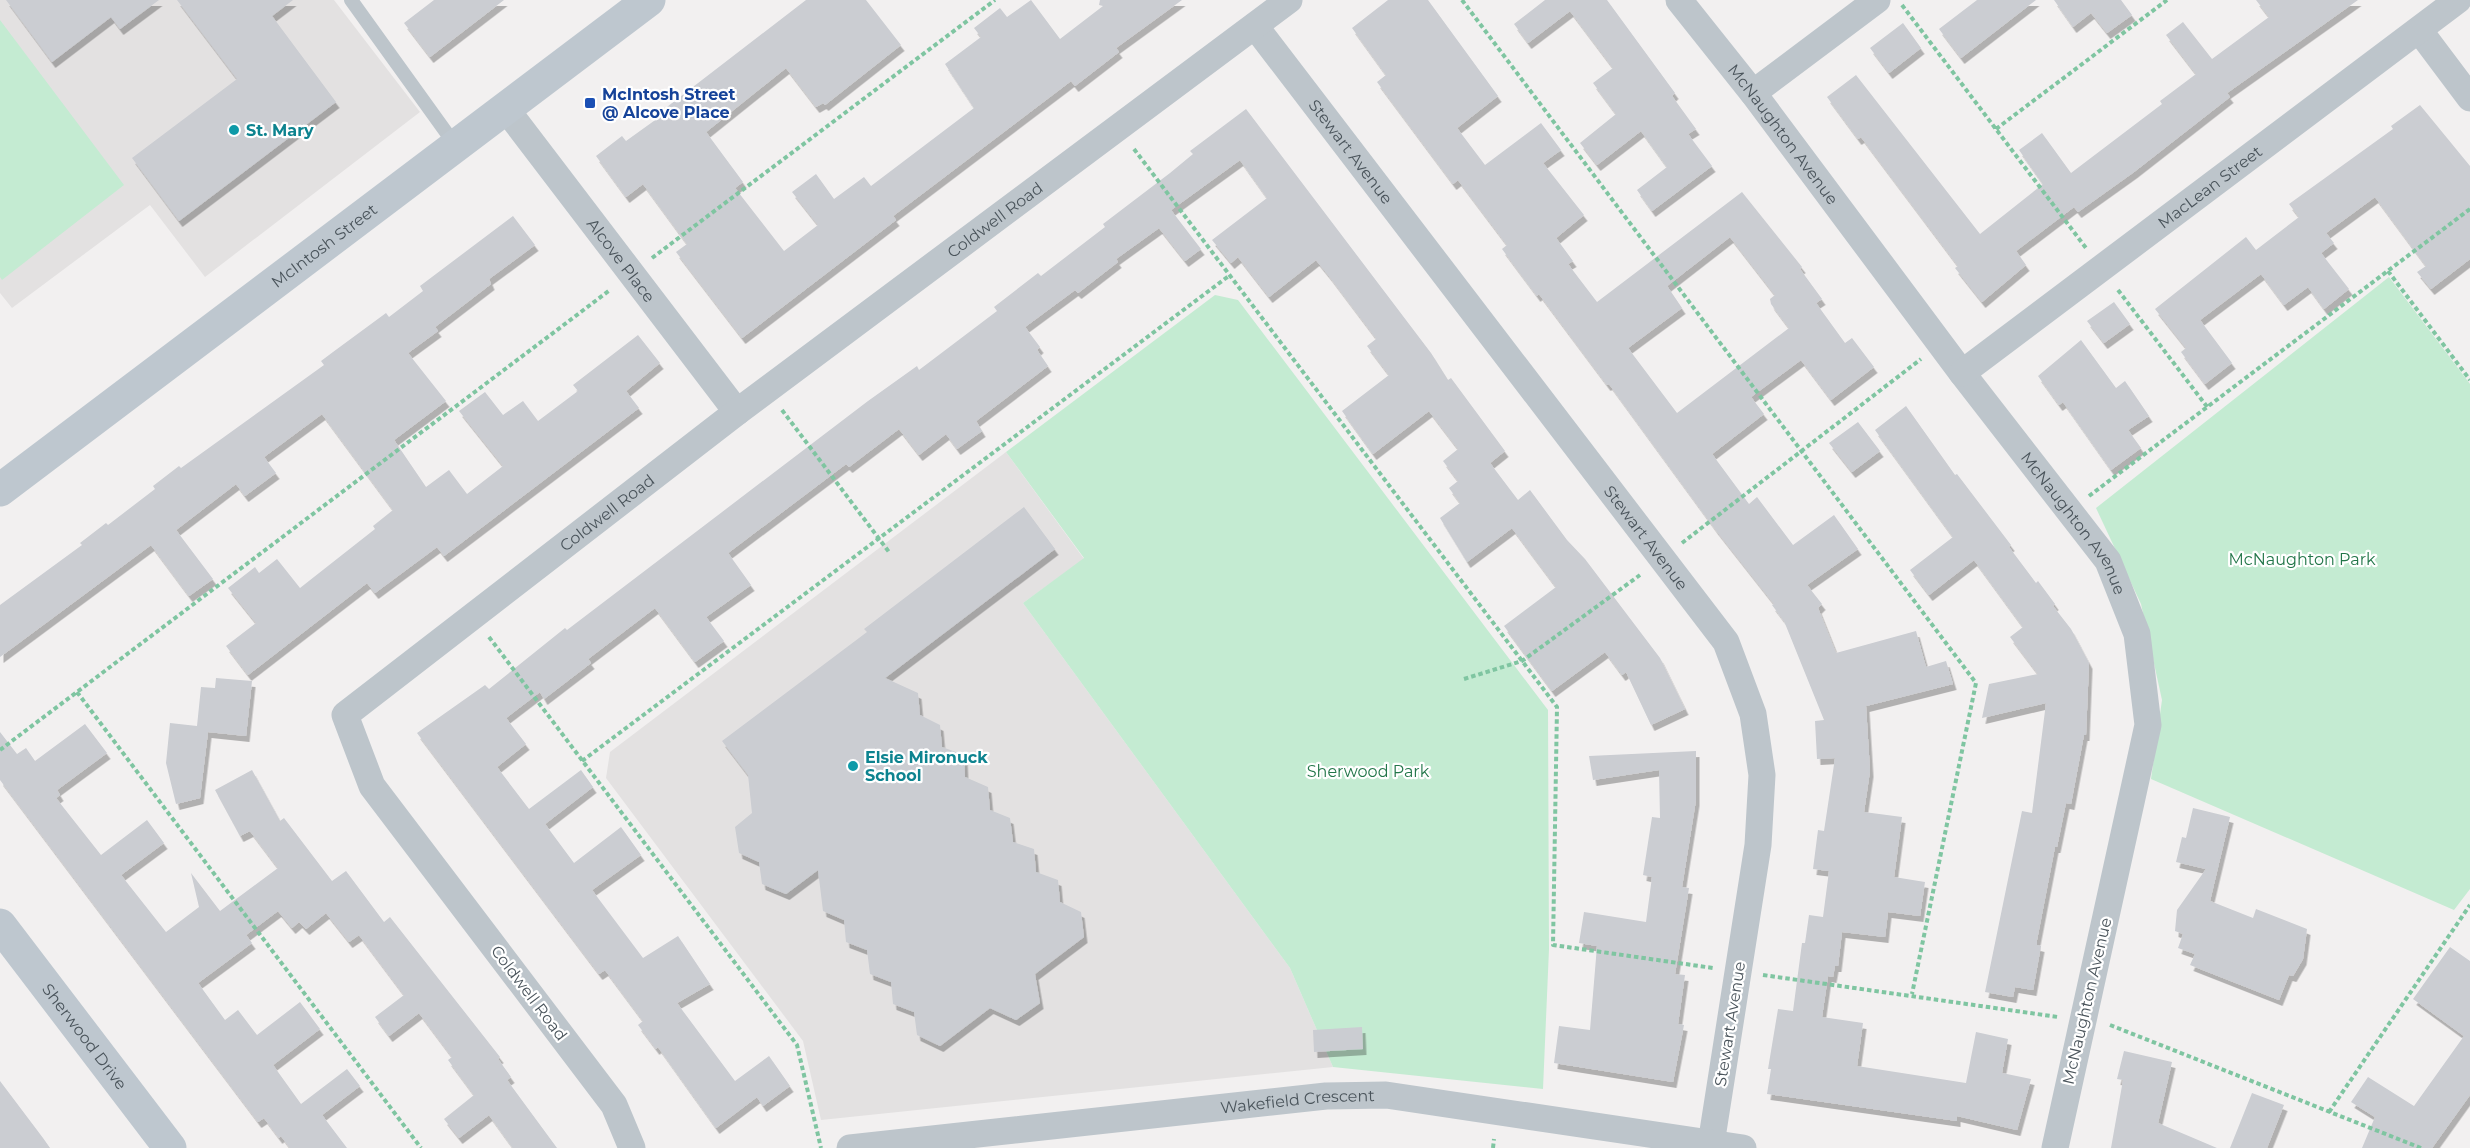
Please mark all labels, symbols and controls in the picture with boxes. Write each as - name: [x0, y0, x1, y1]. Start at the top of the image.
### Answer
- street label: McNaughton Avenue: [1724, 60, 1842, 208]
- place label: McIntosh Street @ Alcove Place: [602, 85, 735, 122]
- street label: Stewart Avenue: [1305, 95, 1397, 208]
- marker: McIntosh Street @ Alcove Place: [583, 96, 597, 110]
- place label: St. Mary: [246, 121, 314, 140]
- marker: St. Mary: [227, 123, 241, 137]
- street label: MacLean Street: [2154, 141, 2266, 232]
- street label: Coldwell Road: [943, 178, 1046, 261]
- street label: McIntosh Street: [267, 199, 381, 291]
- street label: Alcove Place: [583, 214, 659, 306]
- street label: McNaughton Avenue: [2017, 448, 2130, 597]
- street label: Coldwell Road: [556, 470, 658, 555]
- street label: Stewart Avenue: [1600, 482, 1692, 594]
- park label: McNaughton Park: [2228, 550, 2376, 569]
- place label: Elsie Mironuck School: [865, 748, 988, 785]
- marker: Elsie Mironuck School: [846, 759, 860, 773]
- park label: Sherwood Park: [1307, 762, 1430, 781]
- street label: McNaughton Avenue: [2059, 916, 2115, 1086]
- street label: Coldwell Road: [487, 942, 571, 1044]
- street label: Stewart Avenue: [1711, 960, 1749, 1088]
- street label: Sherwood Drive: [39, 980, 131, 1093]
- street label: Wakefield Crescent: [1219, 1086, 1375, 1117]

